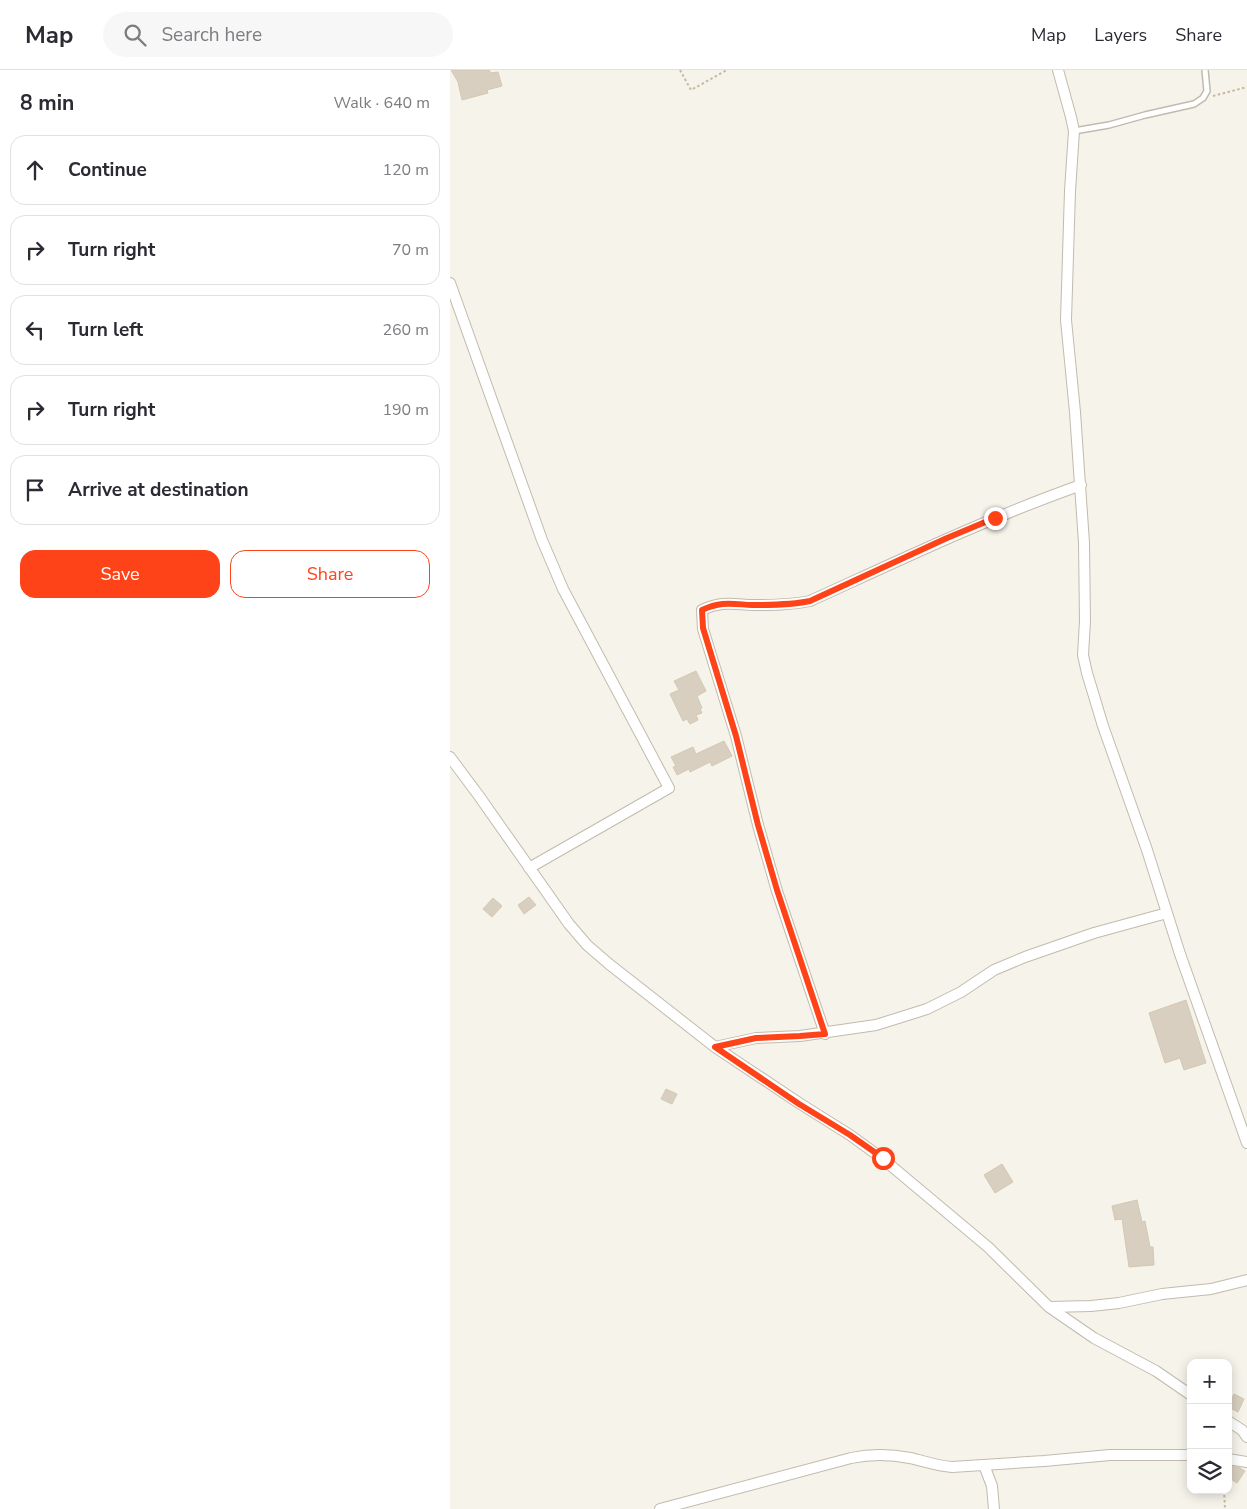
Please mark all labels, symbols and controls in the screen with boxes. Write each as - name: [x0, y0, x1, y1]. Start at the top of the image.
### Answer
- search box: [103, 12, 453, 57]
- text: Map: [25, 19, 73, 51]
- icon: search: [121, 21, 149, 49]
- text: Search here: [161, 22, 262, 48]
- text: Map: [1031, 23, 1066, 47]
- text: Layers: [1094, 23, 1147, 47]
- text: Share: [1175, 23, 1222, 47]
- text: 8 min: [20, 89, 74, 117]
- text: Walk · 640 m: [334, 92, 430, 114]
- icon: ahead: [21, 156, 49, 184]
- text: Continue: [68, 157, 147, 183]
- text: 120 m: [382, 159, 429, 181]
- icon: right: [21, 236, 49, 264]
- text: Turn right: [68, 237, 155, 263]
- text: 70 m: [392, 239, 429, 261]
- icon: left: [21, 316, 49, 344]
- text: Turn left: [68, 317, 143, 343]
- text: 260 m: [382, 319, 429, 341]
- icon: right: [21, 396, 49, 424]
- text: Turn right: [68, 397, 155, 423]
- text: 190 m: [382, 399, 429, 421]
- icon: arrive: [21, 476, 49, 504]
- text: Arrive at destination: [68, 477, 249, 503]
- route end: [984, 507, 1007, 530]
- button: Save: [20, 550, 220, 598]
- button: Share: [230, 550, 430, 598]
- route start: [872, 1147, 895, 1170]
- map controls: [1187, 1359, 1232, 1494]
- button: +: [1187, 1359, 1232, 1404]
- button: −: [1187, 1404, 1232, 1449]
- button: layers: [1187, 1449, 1232, 1494]

